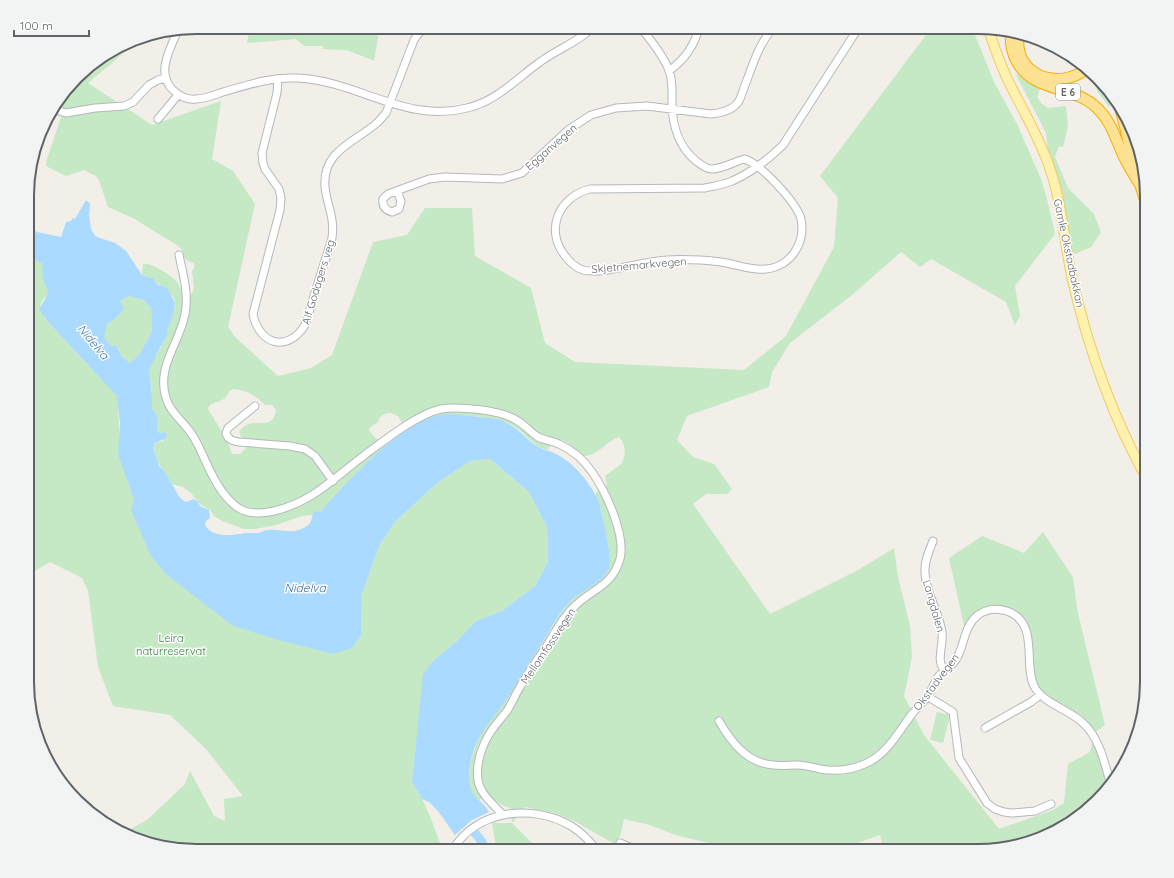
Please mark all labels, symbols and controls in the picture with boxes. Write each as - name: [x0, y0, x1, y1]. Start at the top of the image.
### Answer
- scale bar: [14, 12, 89, 38]
- text: 100 m: [20, 18, 53, 33]
- road number: E 6: [1056, 84, 1080, 100]
- street label: Egganvegen: [522, 121, 580, 173]
- street label: Gamle Okstadbakkan: [1051, 197, 1087, 309]
- street label: Alf Godagers veg: [298, 238, 338, 326]
- street label: Skjetnemarkvegen: [591, 254, 687, 276]
- water label: Nidelva: [74, 321, 113, 363]
- street label: Langdalen: [920, 578, 948, 634]
- water label: Nidelva: [284, 580, 326, 595]
- street label: Mellomfossvegen: [517, 605, 579, 687]
- park label: Leira naturreservat: [136, 631, 206, 658]
- street label: Okstadvegen: [910, 651, 962, 713]

